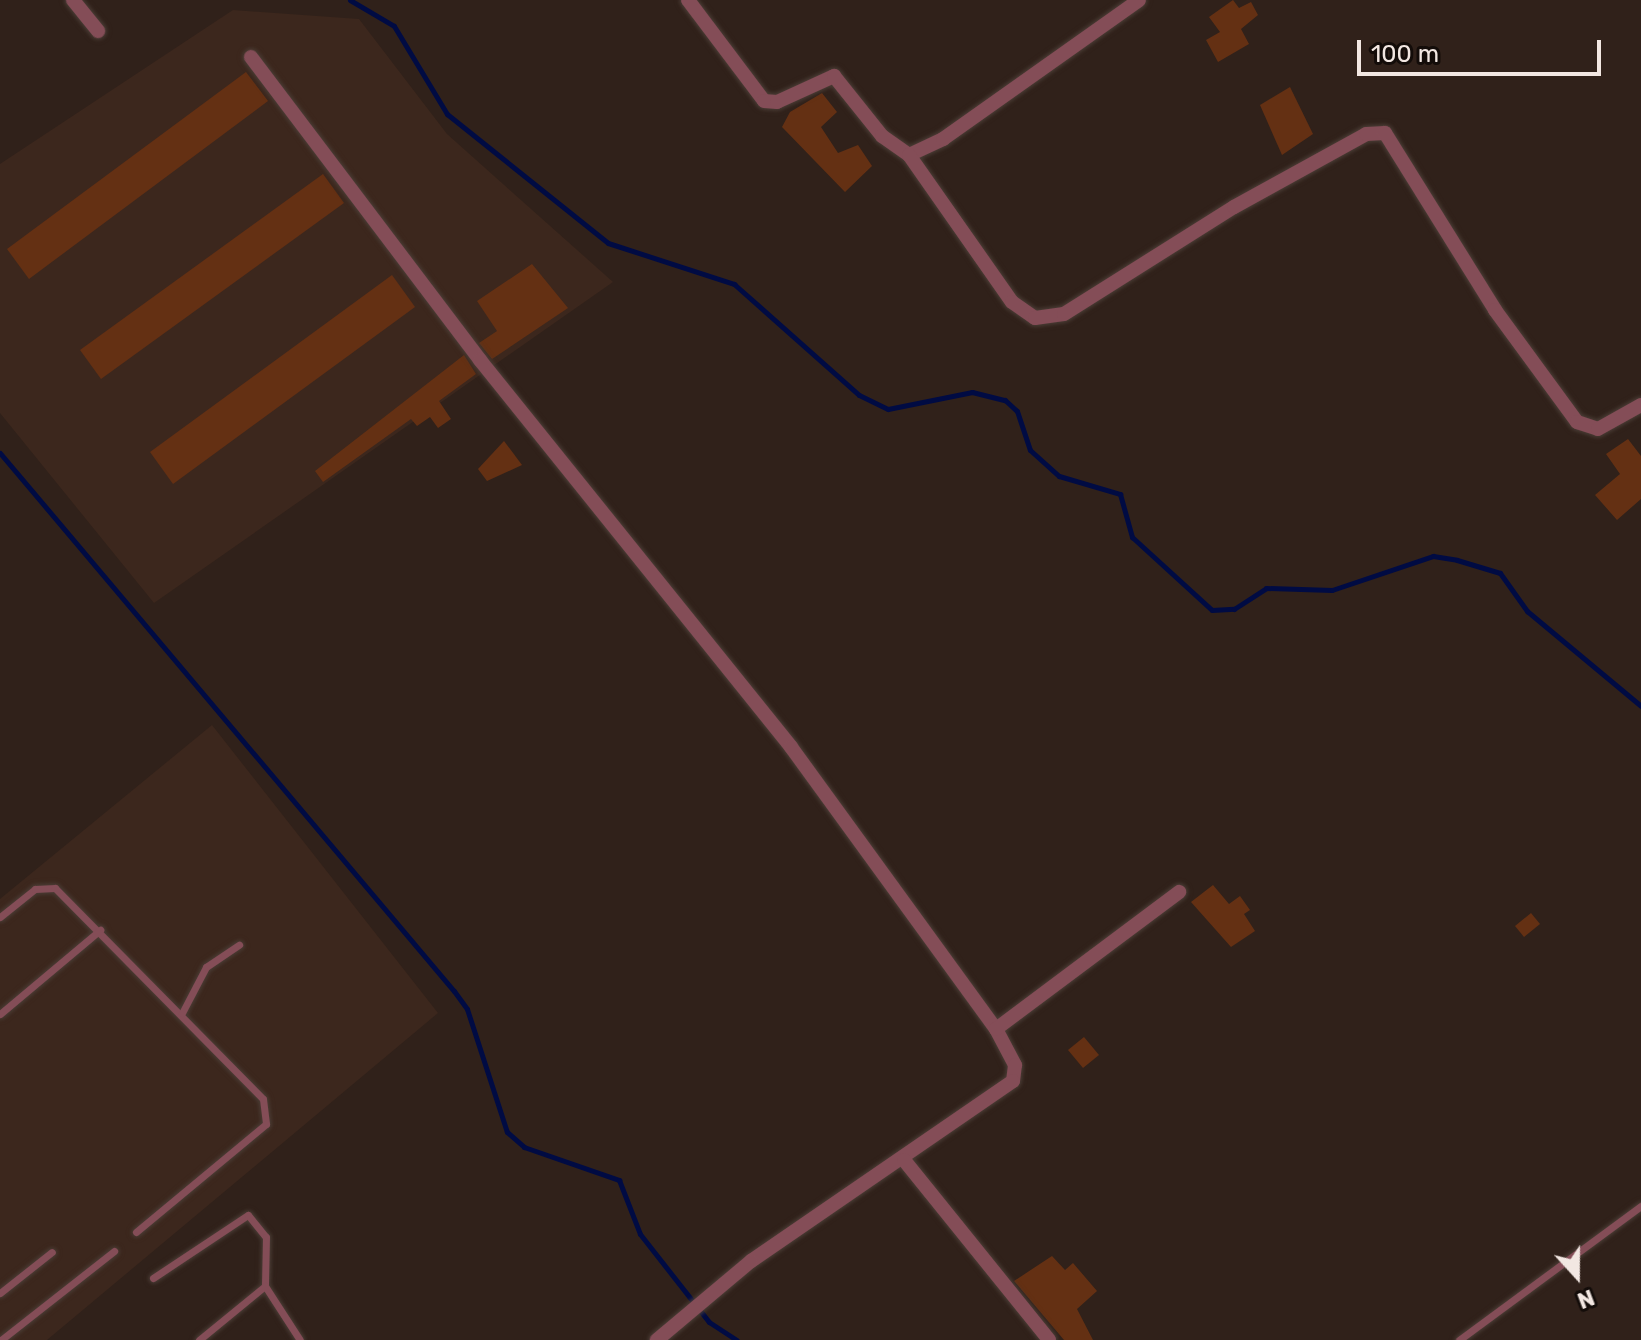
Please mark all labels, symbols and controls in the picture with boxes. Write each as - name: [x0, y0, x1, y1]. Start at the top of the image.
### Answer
- scale bar: [1361, 24, 1605, 74]
- text: 100 m: [1371, 40, 1439, 68]
- north arrow: [1537, 1236, 1617, 1316]
- text: N: [1574, 1283, 1598, 1314]

